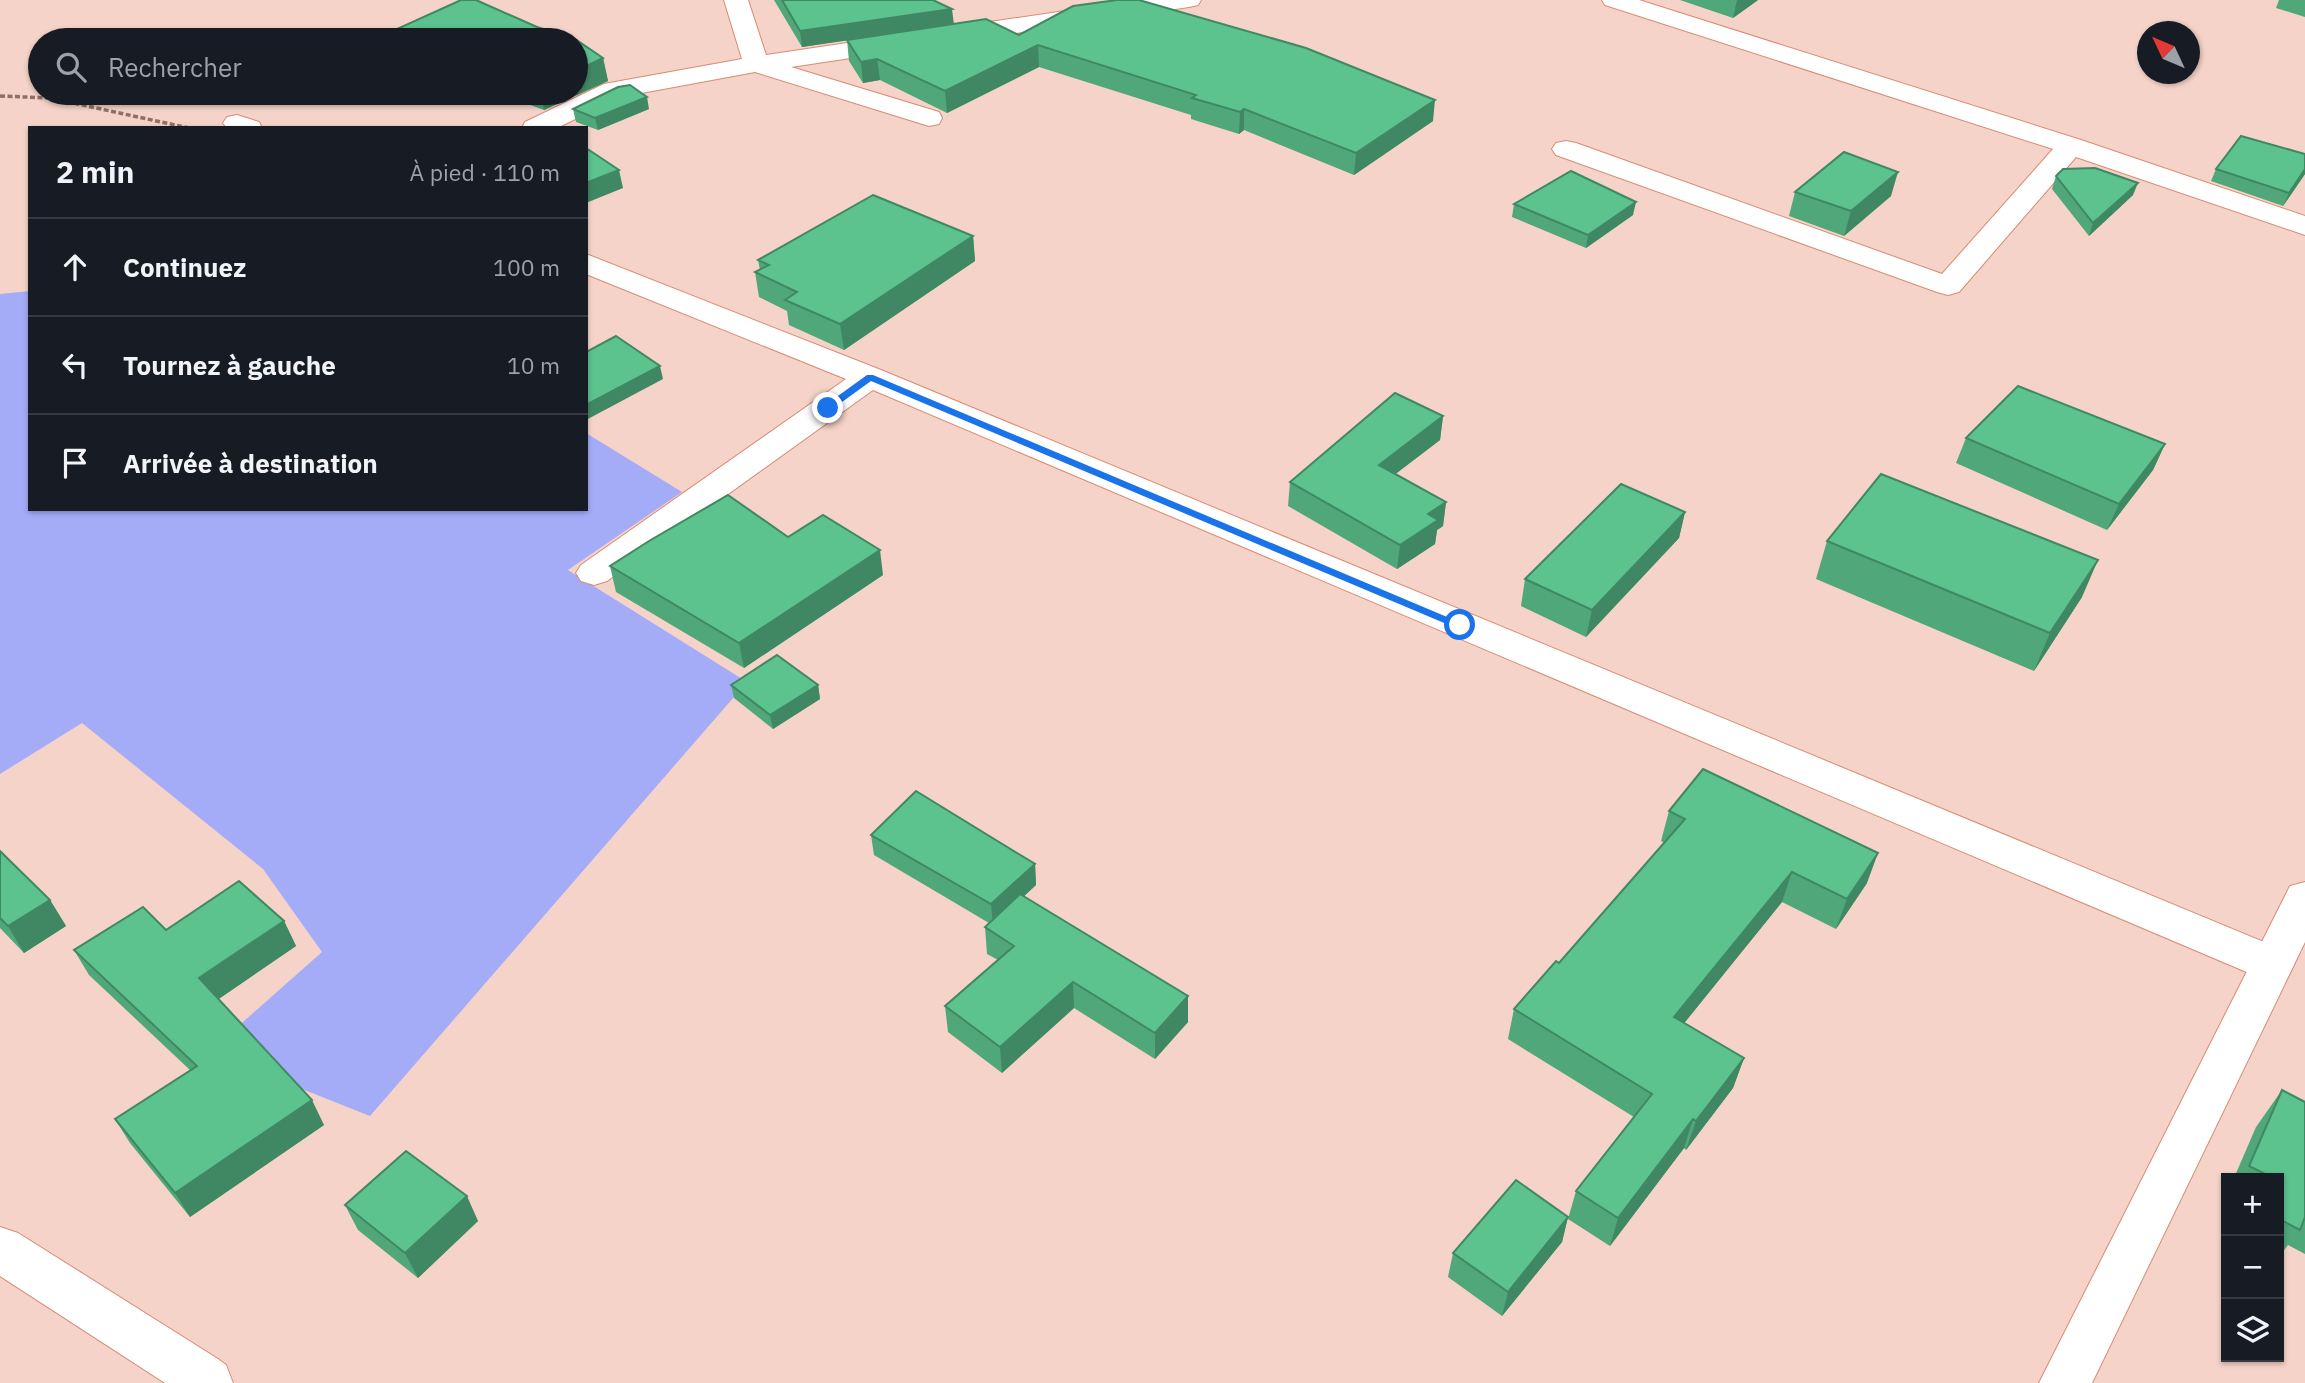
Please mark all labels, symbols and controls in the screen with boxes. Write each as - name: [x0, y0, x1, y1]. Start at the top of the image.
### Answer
- north arrow: [2137, 21, 2200, 84]
- search box: [28, 28, 588, 105]
- icon: search: [52, 48, 90, 86]
- text: Rechercher: [108, 50, 242, 84]
- text: 2 min: [56, 152, 134, 191]
- text: À pied · 110 m: [410, 157, 560, 187]
- icon: ahead: [56, 248, 94, 286]
- text: Continuez: [123, 250, 246, 284]
- text: 100 m: [493, 252, 560, 282]
- icon: left: [56, 346, 94, 384]
- text: Tournez à gauche: [123, 348, 336, 382]
- text: 10 m: [507, 350, 560, 380]
- route end: [812, 392, 843, 423]
- icon: arrive: [56, 444, 94, 482]
- text: Arrivée à destination: [123, 446, 378, 480]
- route start: [1444, 609, 1475, 640]
- map controls: [2221, 1173, 2284, 1362]
- button: +: [2221, 1173, 2284, 1236]
- button: −: [2221, 1236, 2284, 1299]
- button: layers: [2221, 1299, 2284, 1362]

